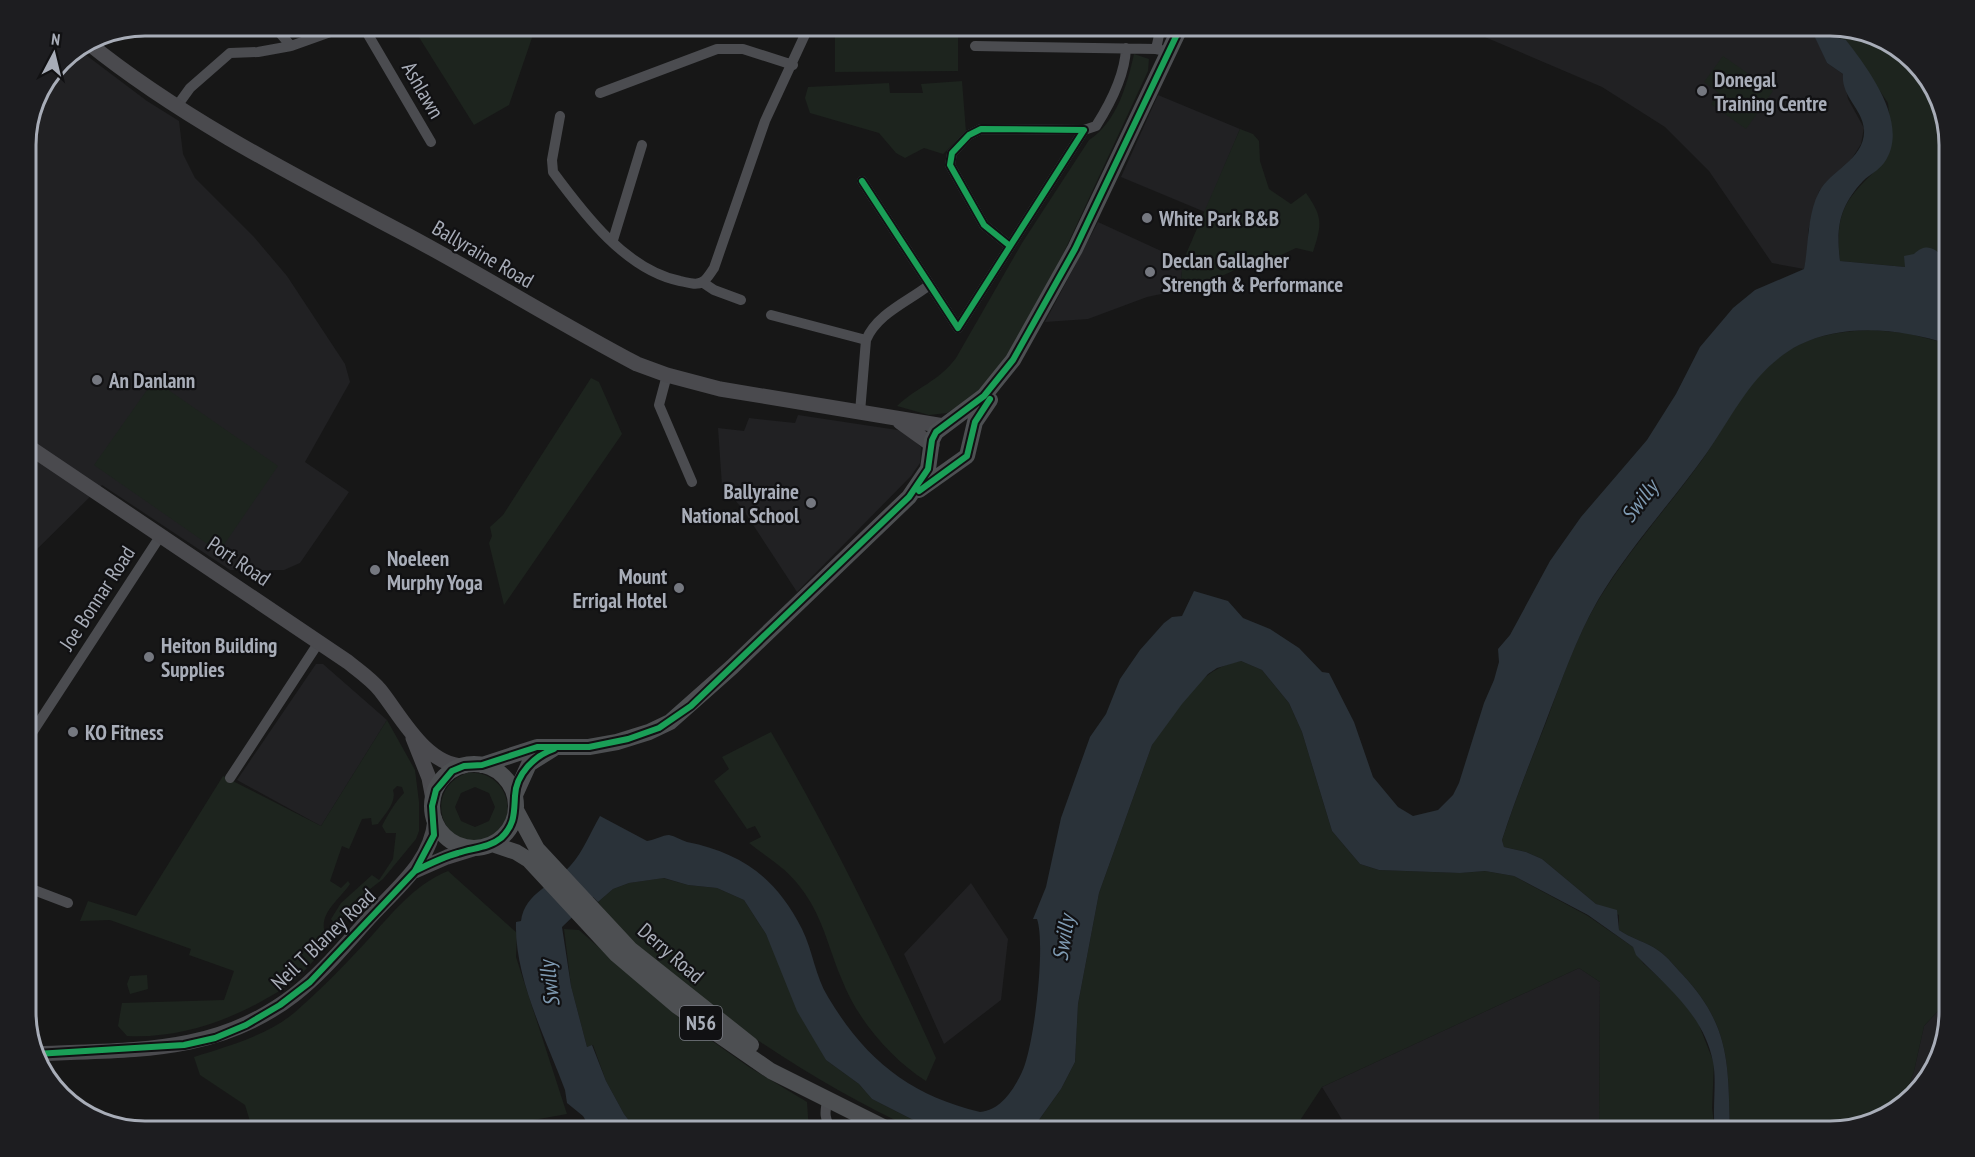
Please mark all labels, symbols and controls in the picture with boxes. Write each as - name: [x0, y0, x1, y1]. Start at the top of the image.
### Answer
- north arrow: [24, 24, 84, 84]
- text: N: [50, 29, 61, 50]
- street label: Ashlawn: [396, 57, 450, 123]
- place label: Donegal Training Centre: [1714, 66, 1827, 117]
- marker: Donegal Training Centre: [1695, 84, 1709, 98]
- place label: White Park B&B: [1158, 205, 1279, 232]
- marker: White Park B&B: [1140, 211, 1154, 225]
- street label: Ballyraine Road: [427, 214, 539, 294]
- place label: Declan Gallagher Strength & Performance: [1162, 247, 1343, 298]
- marker: Declan Gallagher Strength & Performance: [1143, 265, 1157, 279]
- place label: An Danlann: [108, 367, 195, 394]
- marker: An Danlann: [90, 373, 104, 387]
- water label: Swilly: [1614, 472, 1666, 528]
- place label: Ballyraine National School: [682, 478, 800, 529]
- marker: Ballyraine National School: [804, 496, 818, 510]
- street label: Port Road: [202, 530, 276, 592]
- street label: Joe Bonnar Road: [53, 541, 141, 656]
- place label: Noeleen Murphy Yoga: [387, 545, 483, 596]
- marker: Noeleen Murphy Yoga: [368, 563, 382, 577]
- place label: Mount Errigal Hotel: [573, 563, 668, 614]
- marker: Mount Errigal Hotel: [672, 581, 686, 595]
- place label: Heiton Building Supplies: [161, 632, 277, 683]
- marker: Heiton Building Supplies: [142, 650, 156, 664]
- place label: KO Fitness: [85, 719, 164, 746]
- marker: KO Fitness: [66, 725, 80, 739]
- street label: Neil T Blaney Road: [265, 882, 381, 996]
- water label: Swilly: [1046, 911, 1081, 963]
- street label: Derry Road: [632, 917, 710, 989]
- water label: Swilly: [532, 957, 566, 1008]
- road number: N56: [680, 1006, 722, 1040]

